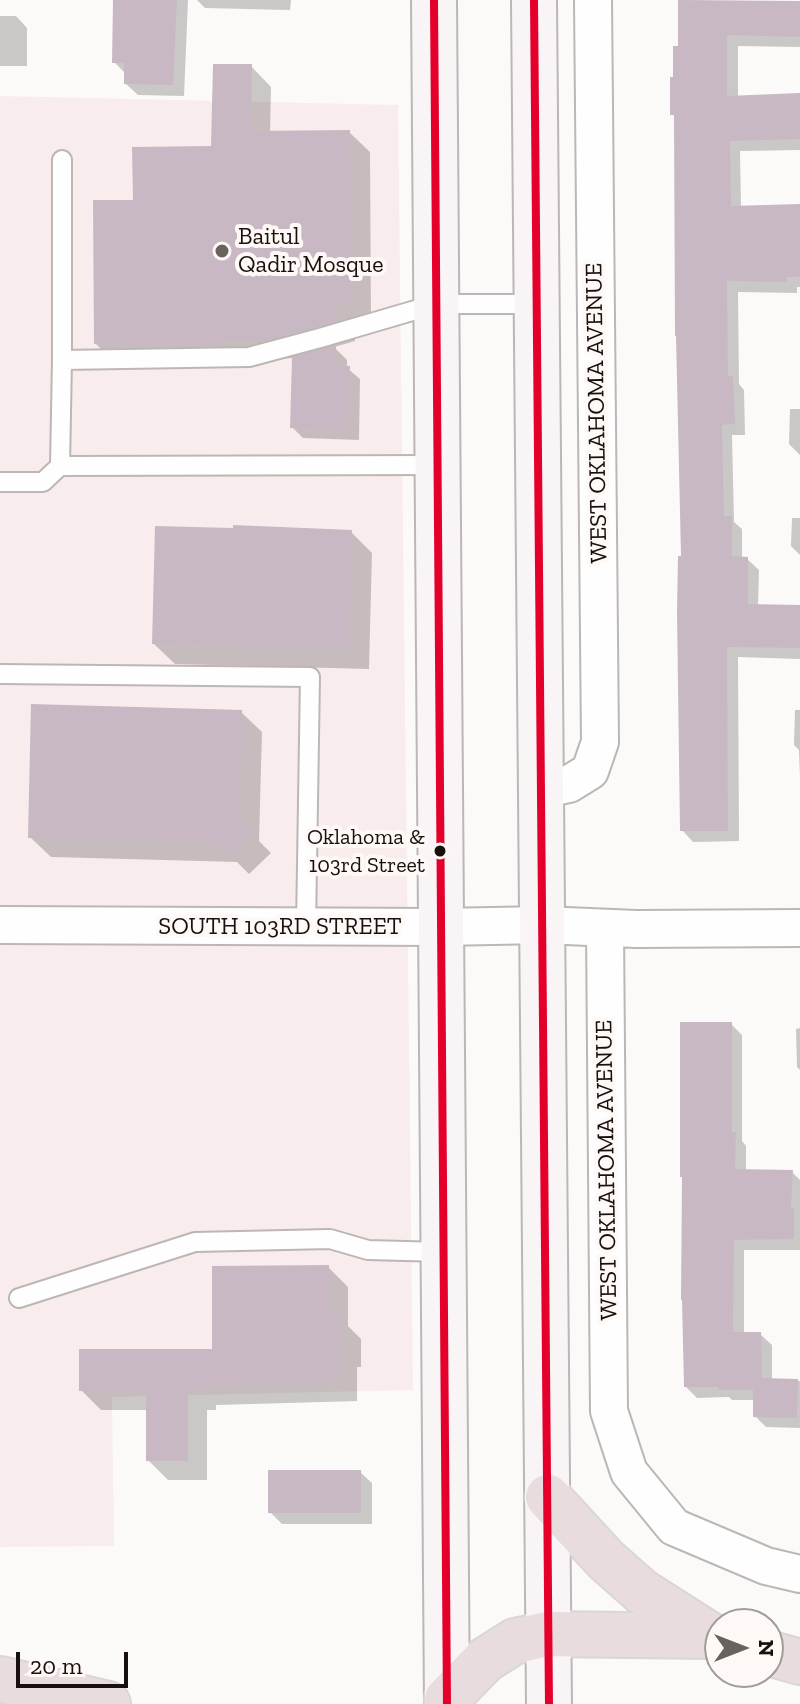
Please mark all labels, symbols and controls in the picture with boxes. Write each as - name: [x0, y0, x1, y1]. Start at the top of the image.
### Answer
- place label: Baitul Qadir Mosque: [238, 223, 384, 279]
- marker: Baitul Qadir Mosque: [213, 242, 231, 260]
- street label: WEST OKLAHOMA AVENUE: [580, 262, 614, 564]
- place label: Oklahoma & 103rd Street: [307, 825, 425, 876]
- marker: Oklahoma & 103rd Street: [432, 843, 448, 859]
- street label: SOUTH 103RD STREET: [158, 913, 402, 941]
- street label: WEST OKLAHOMA AVENUE: [590, 1019, 624, 1321]
- north arrow: [704, 1608, 784, 1688]
- scale bar: [20, 1636, 132, 1686]
- text: N: [753, 1640, 780, 1656]
- text: 20 m: [30, 1651, 82, 1680]

